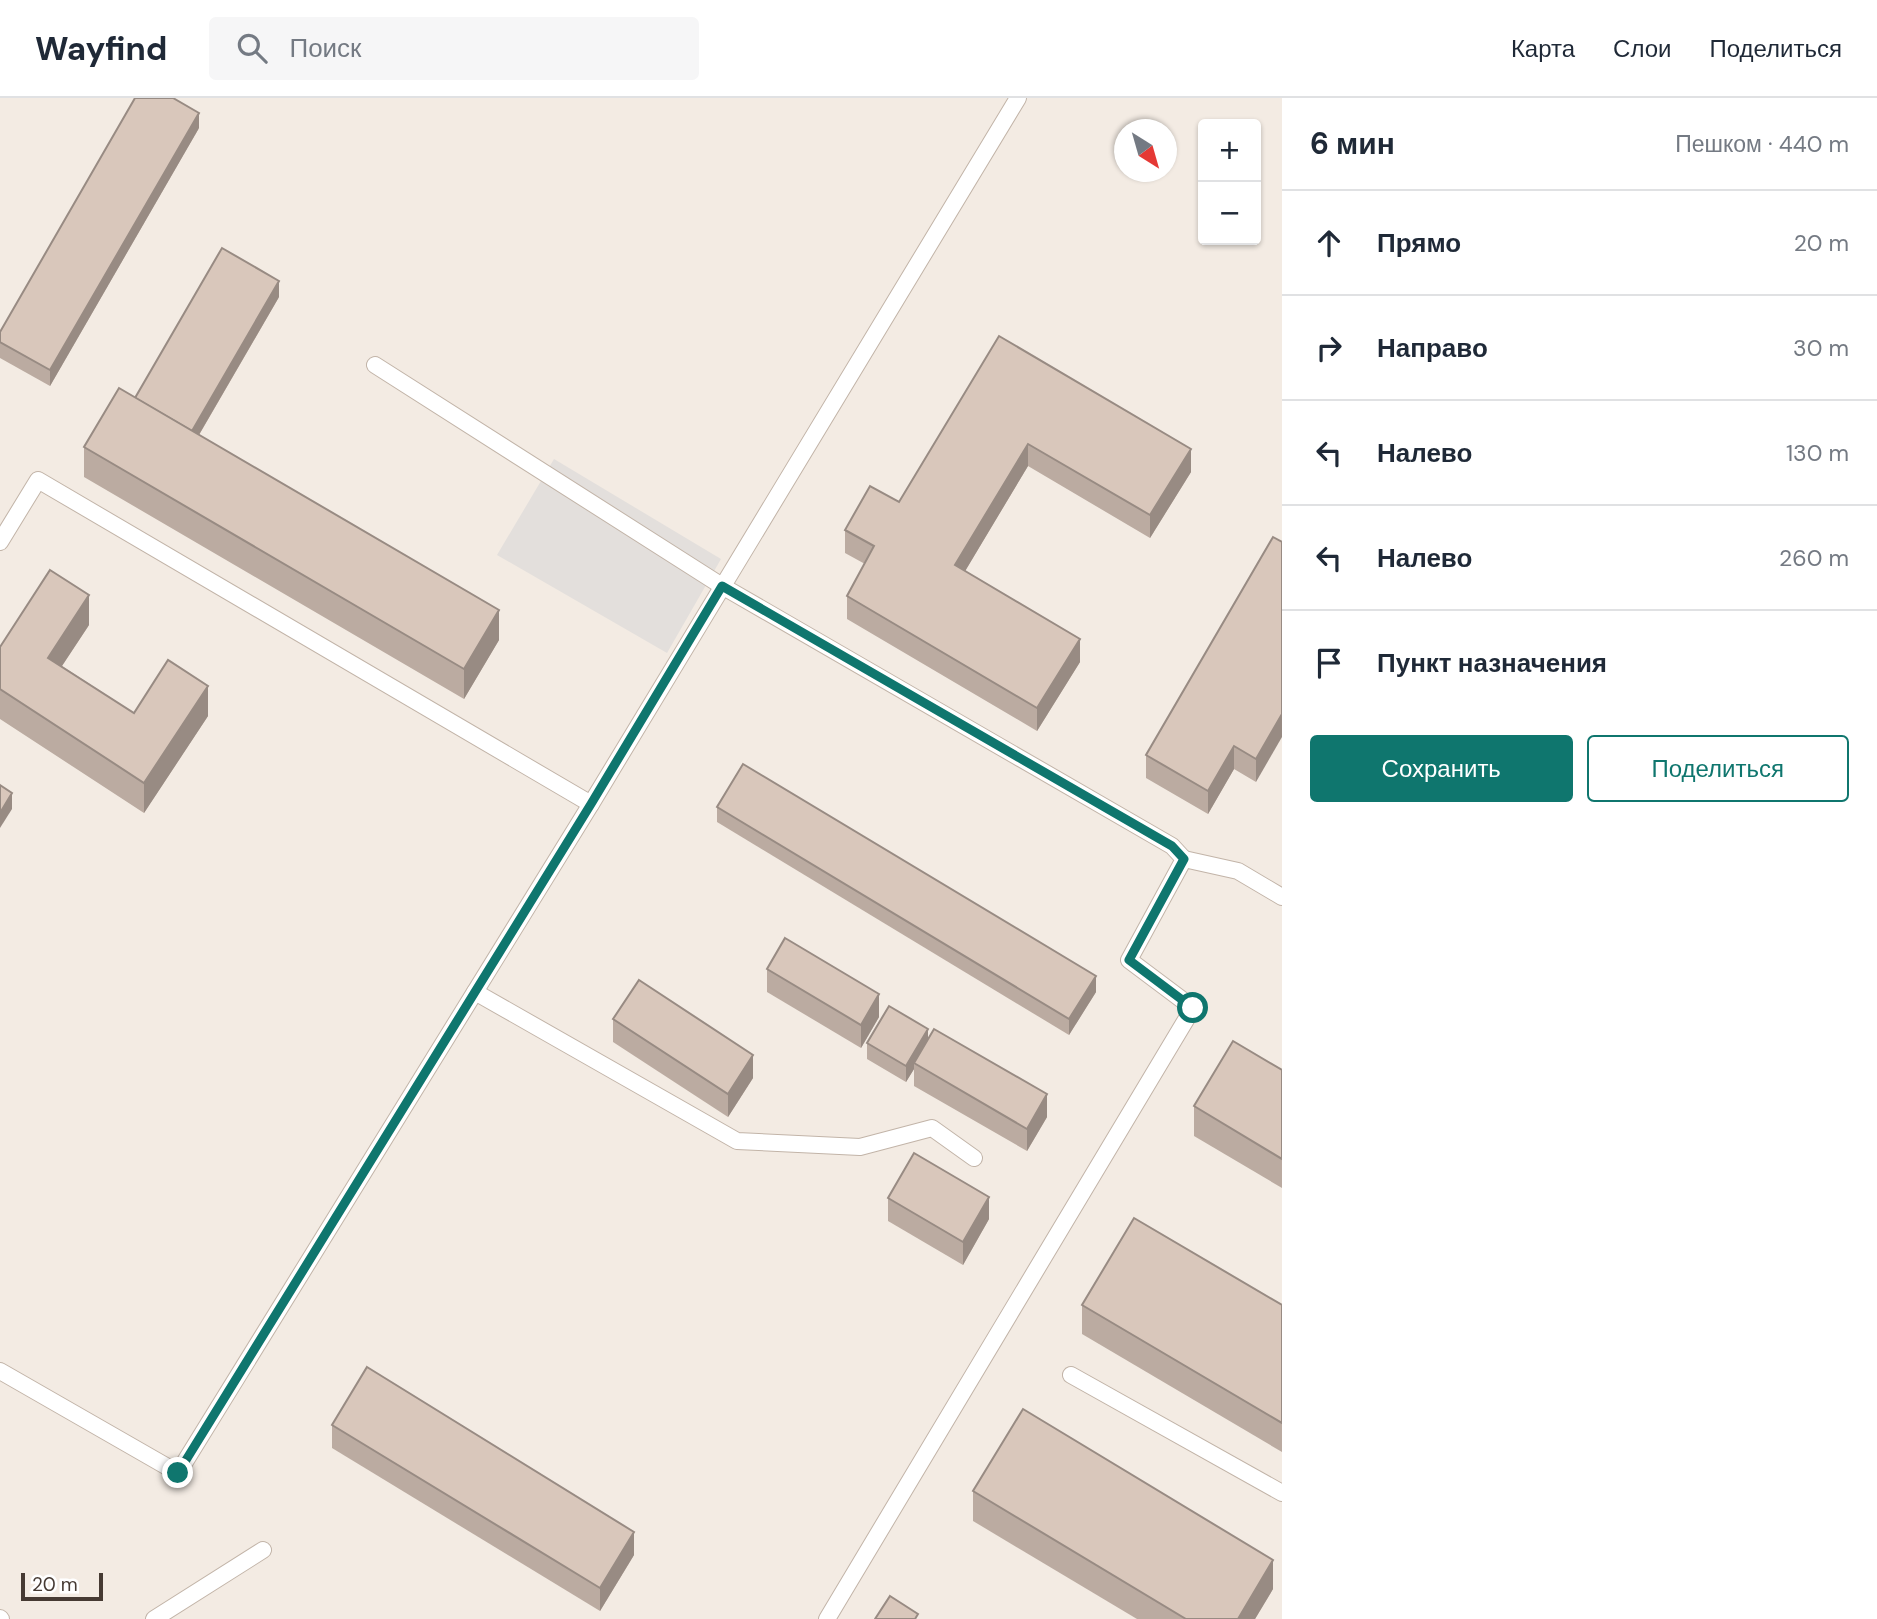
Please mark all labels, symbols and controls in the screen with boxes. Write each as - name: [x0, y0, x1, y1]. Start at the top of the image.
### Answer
- search box: [209, 17, 699, 80]
- text: Wayfind: [35, 27, 167, 70]
- icon: search: [233, 29, 271, 67]
- text: Поиск: [289, 31, 361, 65]
- text: Карта: [1511, 33, 1575, 64]
- text: Слои: [1613, 33, 1671, 64]
- text: Поделиться: [1709, 33, 1842, 64]
- north arrow: [1114, 119, 1177, 182]
- map controls: [1198, 119, 1261, 245]
- button: +: [1198, 119, 1261, 182]
- text: 6 мин: [1310, 124, 1395, 163]
- text: Пешком · 440 m: [1675, 129, 1849, 159]
- button: −: [1198, 182, 1261, 245]
- icon: ahead: [1310, 224, 1348, 262]
- text: Прямо: [1377, 226, 1461, 260]
- text: 20 m: [1794, 228, 1849, 258]
- icon: right: [1310, 329, 1348, 367]
- text: Направо: [1377, 331, 1488, 365]
- text: 30 m: [1793, 333, 1849, 363]
- icon: left: [1310, 434, 1348, 472]
- text: Налево: [1377, 436, 1472, 470]
- text: 130 m: [1786, 438, 1849, 468]
- icon: left: [1310, 539, 1348, 577]
- text: Налево: [1377, 541, 1472, 575]
- text: 260 m: [1779, 543, 1849, 573]
- icon: arrive: [1310, 644, 1348, 682]
- text: Пункт назначения: [1377, 646, 1607, 680]
- button: Сохранить: [1310, 735, 1573, 802]
- button: Поделиться: [1587, 735, 1849, 802]
- route start: [1177, 992, 1208, 1023]
- route end: [162, 1457, 193, 1488]
- scale bar: [21, 1570, 103, 1602]
- text: 20 m: [32, 1572, 78, 1597]

